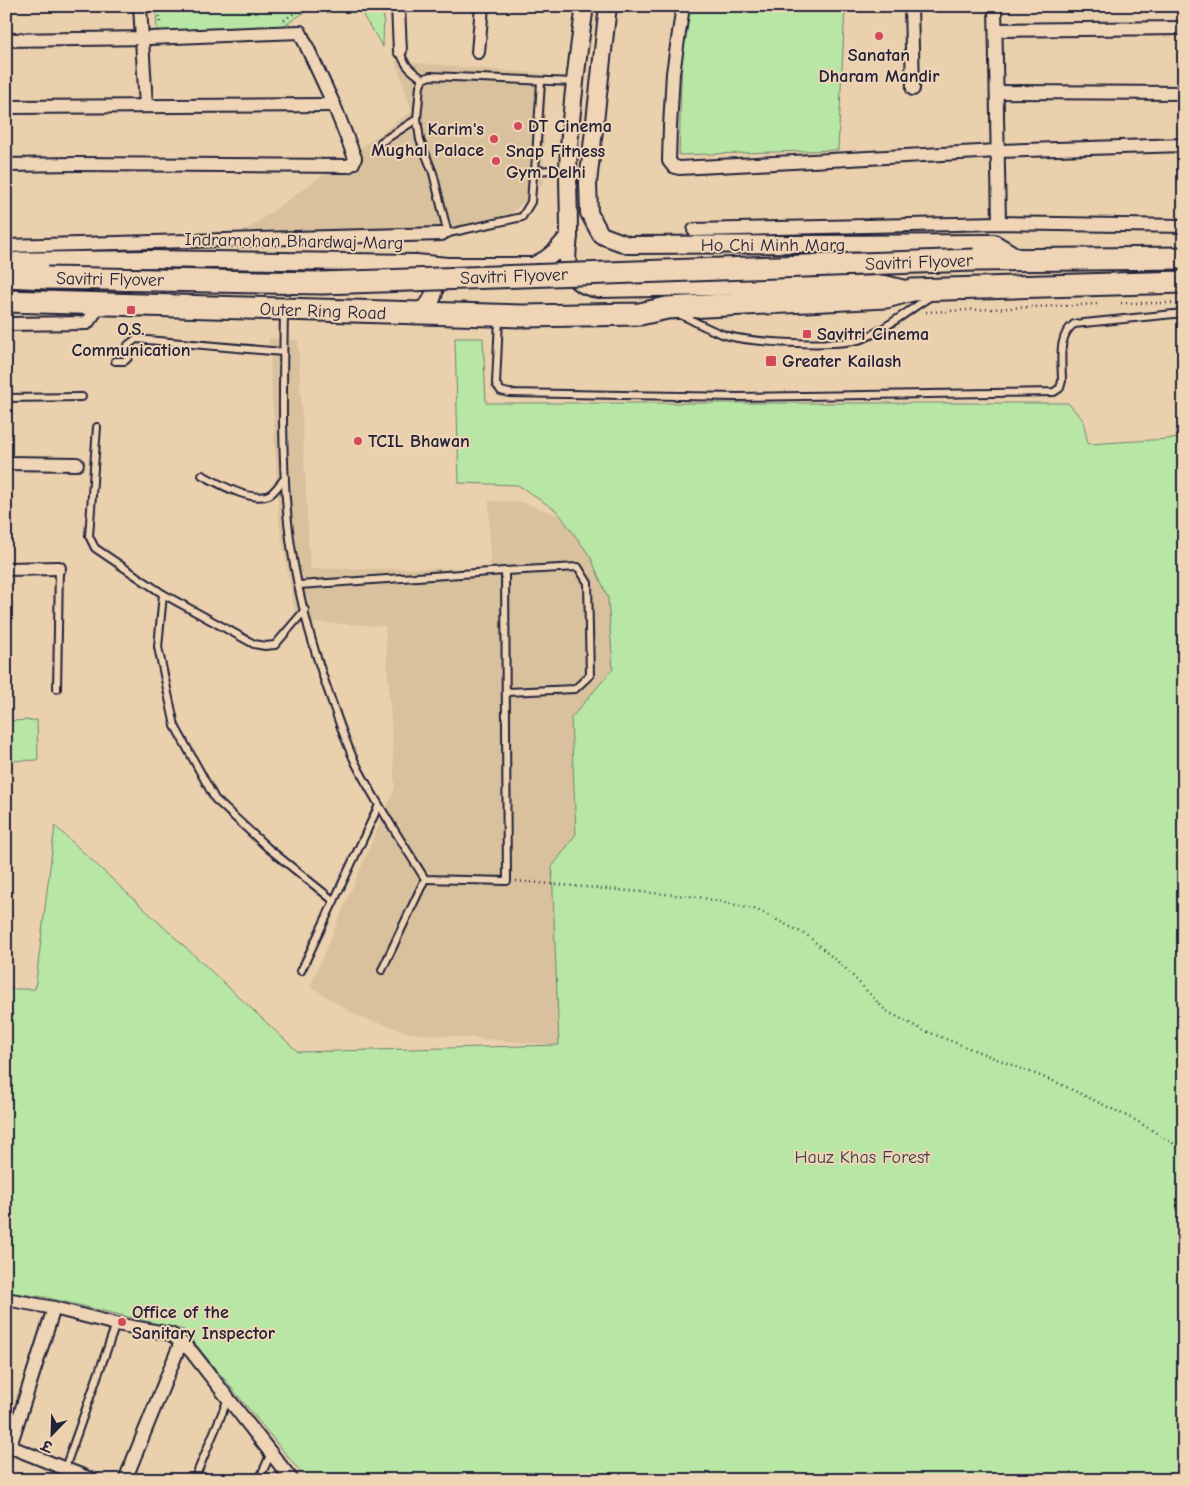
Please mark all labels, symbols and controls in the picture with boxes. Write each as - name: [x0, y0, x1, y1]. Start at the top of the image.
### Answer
- marker: Sanatan Dharam Mandir: [873, 30, 885, 42]
- place label: Sanatan Dharam Mandir: [819, 45, 940, 87]
- place label: DT Cinema: [528, 116, 612, 137]
- place label: Karim's Mughal Palace: [371, 119, 484, 161]
- marker: DT Cinema: [512, 120, 524, 132]
- marker: Karim's Mughal Palace: [488, 133, 500, 145]
- place label: Snap Fitness Gym Delhi: [506, 141, 606, 183]
- marker: Snap Fitness Gym Delhi: [490, 155, 502, 167]
- street label: Indramohan Bhardwaj Marg: [184, 229, 404, 254]
- street label: Ho Chi Minh Marg: [701, 235, 845, 256]
- street label: Savitri Flyover: [865, 250, 974, 275]
- street label: Savitri Flyover: [460, 264, 569, 289]
- street label: Savitri Flyover: [56, 268, 165, 291]
- street label: Outer Ring Road: [259, 299, 387, 324]
- marker: O.S. Communication: [125, 304, 137, 316]
- place label: O.S. Communication: [71, 319, 191, 361]
- place label: Savitri Cinema: [817, 324, 929, 345]
- marker: Savitri Cinema: [801, 328, 813, 340]
- place label: Greater Kailash: [782, 351, 902, 372]
- marker: Greater Kailash: [764, 354, 778, 368]
- place label: TCIL Bhawan: [368, 431, 470, 452]
- marker: TCIL Bhawan: [352, 435, 364, 447]
- park label: Hauz Khas Forest: [794, 1147, 930, 1168]
- place label: Office of the Sanitary Inspector: [132, 1302, 276, 1344]
- marker: Office of the Sanitary Inspector: [116, 1316, 128, 1328]
- north arrow: [28, 1408, 78, 1458]
- text: उ: [38, 1435, 57, 1456]

